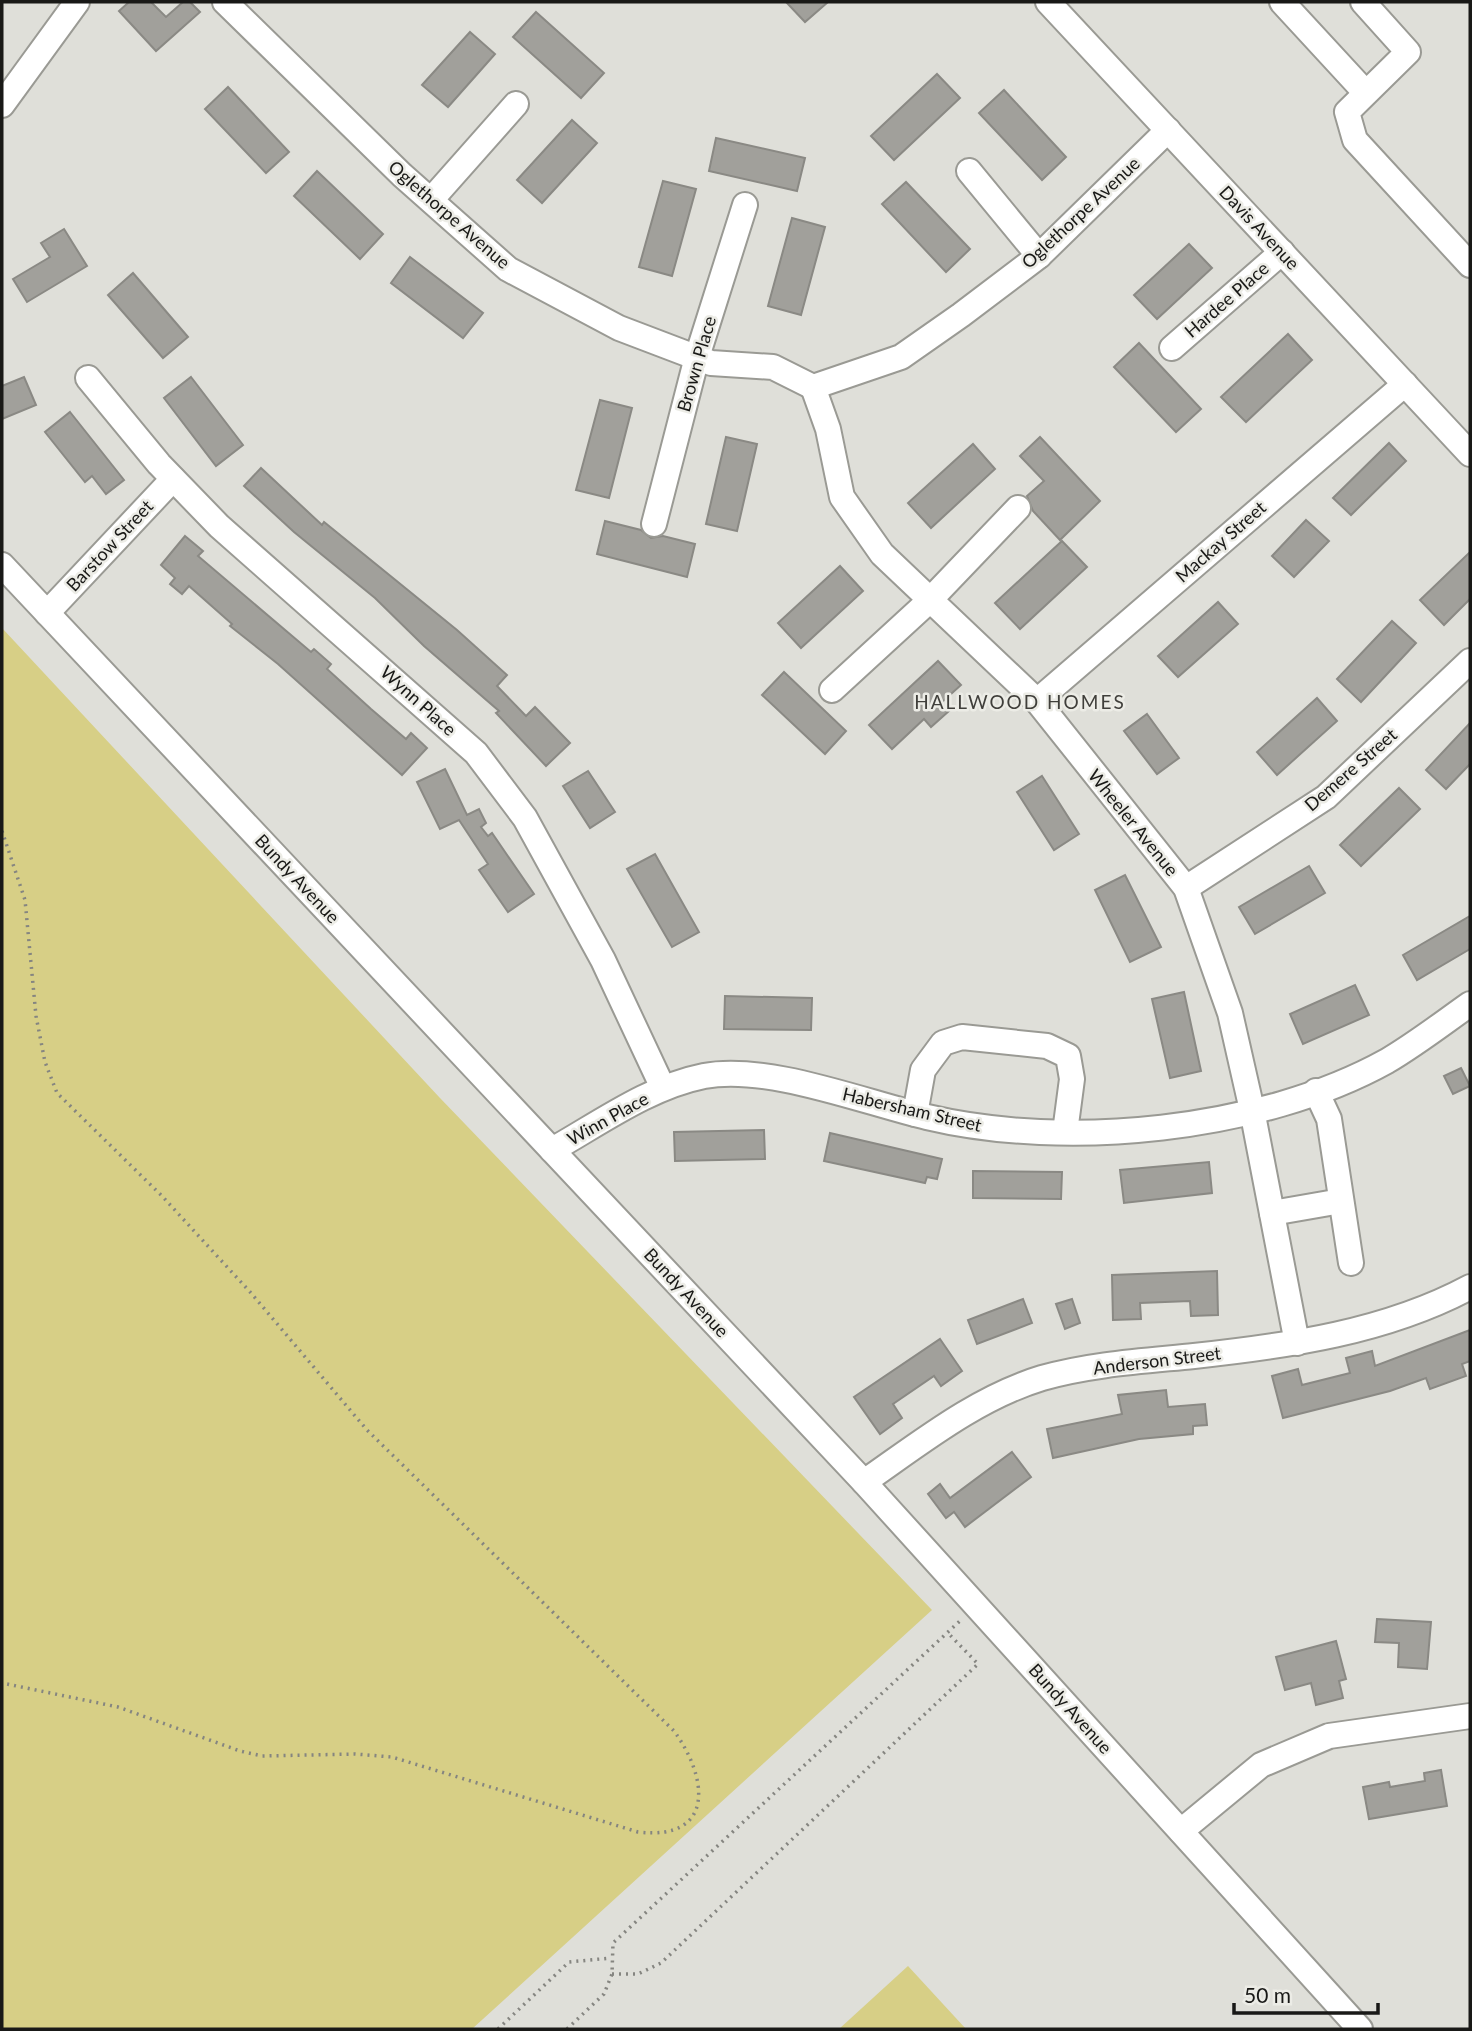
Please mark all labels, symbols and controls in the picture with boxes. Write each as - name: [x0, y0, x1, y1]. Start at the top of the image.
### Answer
- street label: Oglethorpe Avenue: [1017, 152, 1144, 273]
- street label: Oglethorpe Avenue: [384, 156, 515, 273]
- street label: Davis Avenue: [1215, 181, 1304, 274]
- street label: Hardee Place: [1180, 257, 1273, 342]
- street label: Brown Place: [672, 313, 720, 414]
- street label: Barstow Street: [61, 495, 158, 596]
- street label: Mackay Street: [1171, 496, 1270, 587]
- street label: Wynn Place: [376, 661, 461, 740]
- district label: HALLWOOD HOMES: [914, 690, 1126, 713]
- street label: Demere Street: [1300, 723, 1401, 815]
- street label: Wheeler Avenue: [1084, 764, 1184, 880]
- street label: Bundy Avenue: [251, 829, 345, 928]
- street label: Habersham Street: [841, 1082, 984, 1136]
- street label: Winn Place: [563, 1087, 652, 1149]
- street label: Bundy Avenue: [640, 1243, 734, 1342]
- street label: Anderson Street: [1092, 1341, 1222, 1379]
- street label: Bundy Avenue: [1024, 1659, 1117, 1758]
- scale bar: [1234, 1972, 1378, 2016]
- text: 50 m: [1244, 1982, 1291, 2007]

